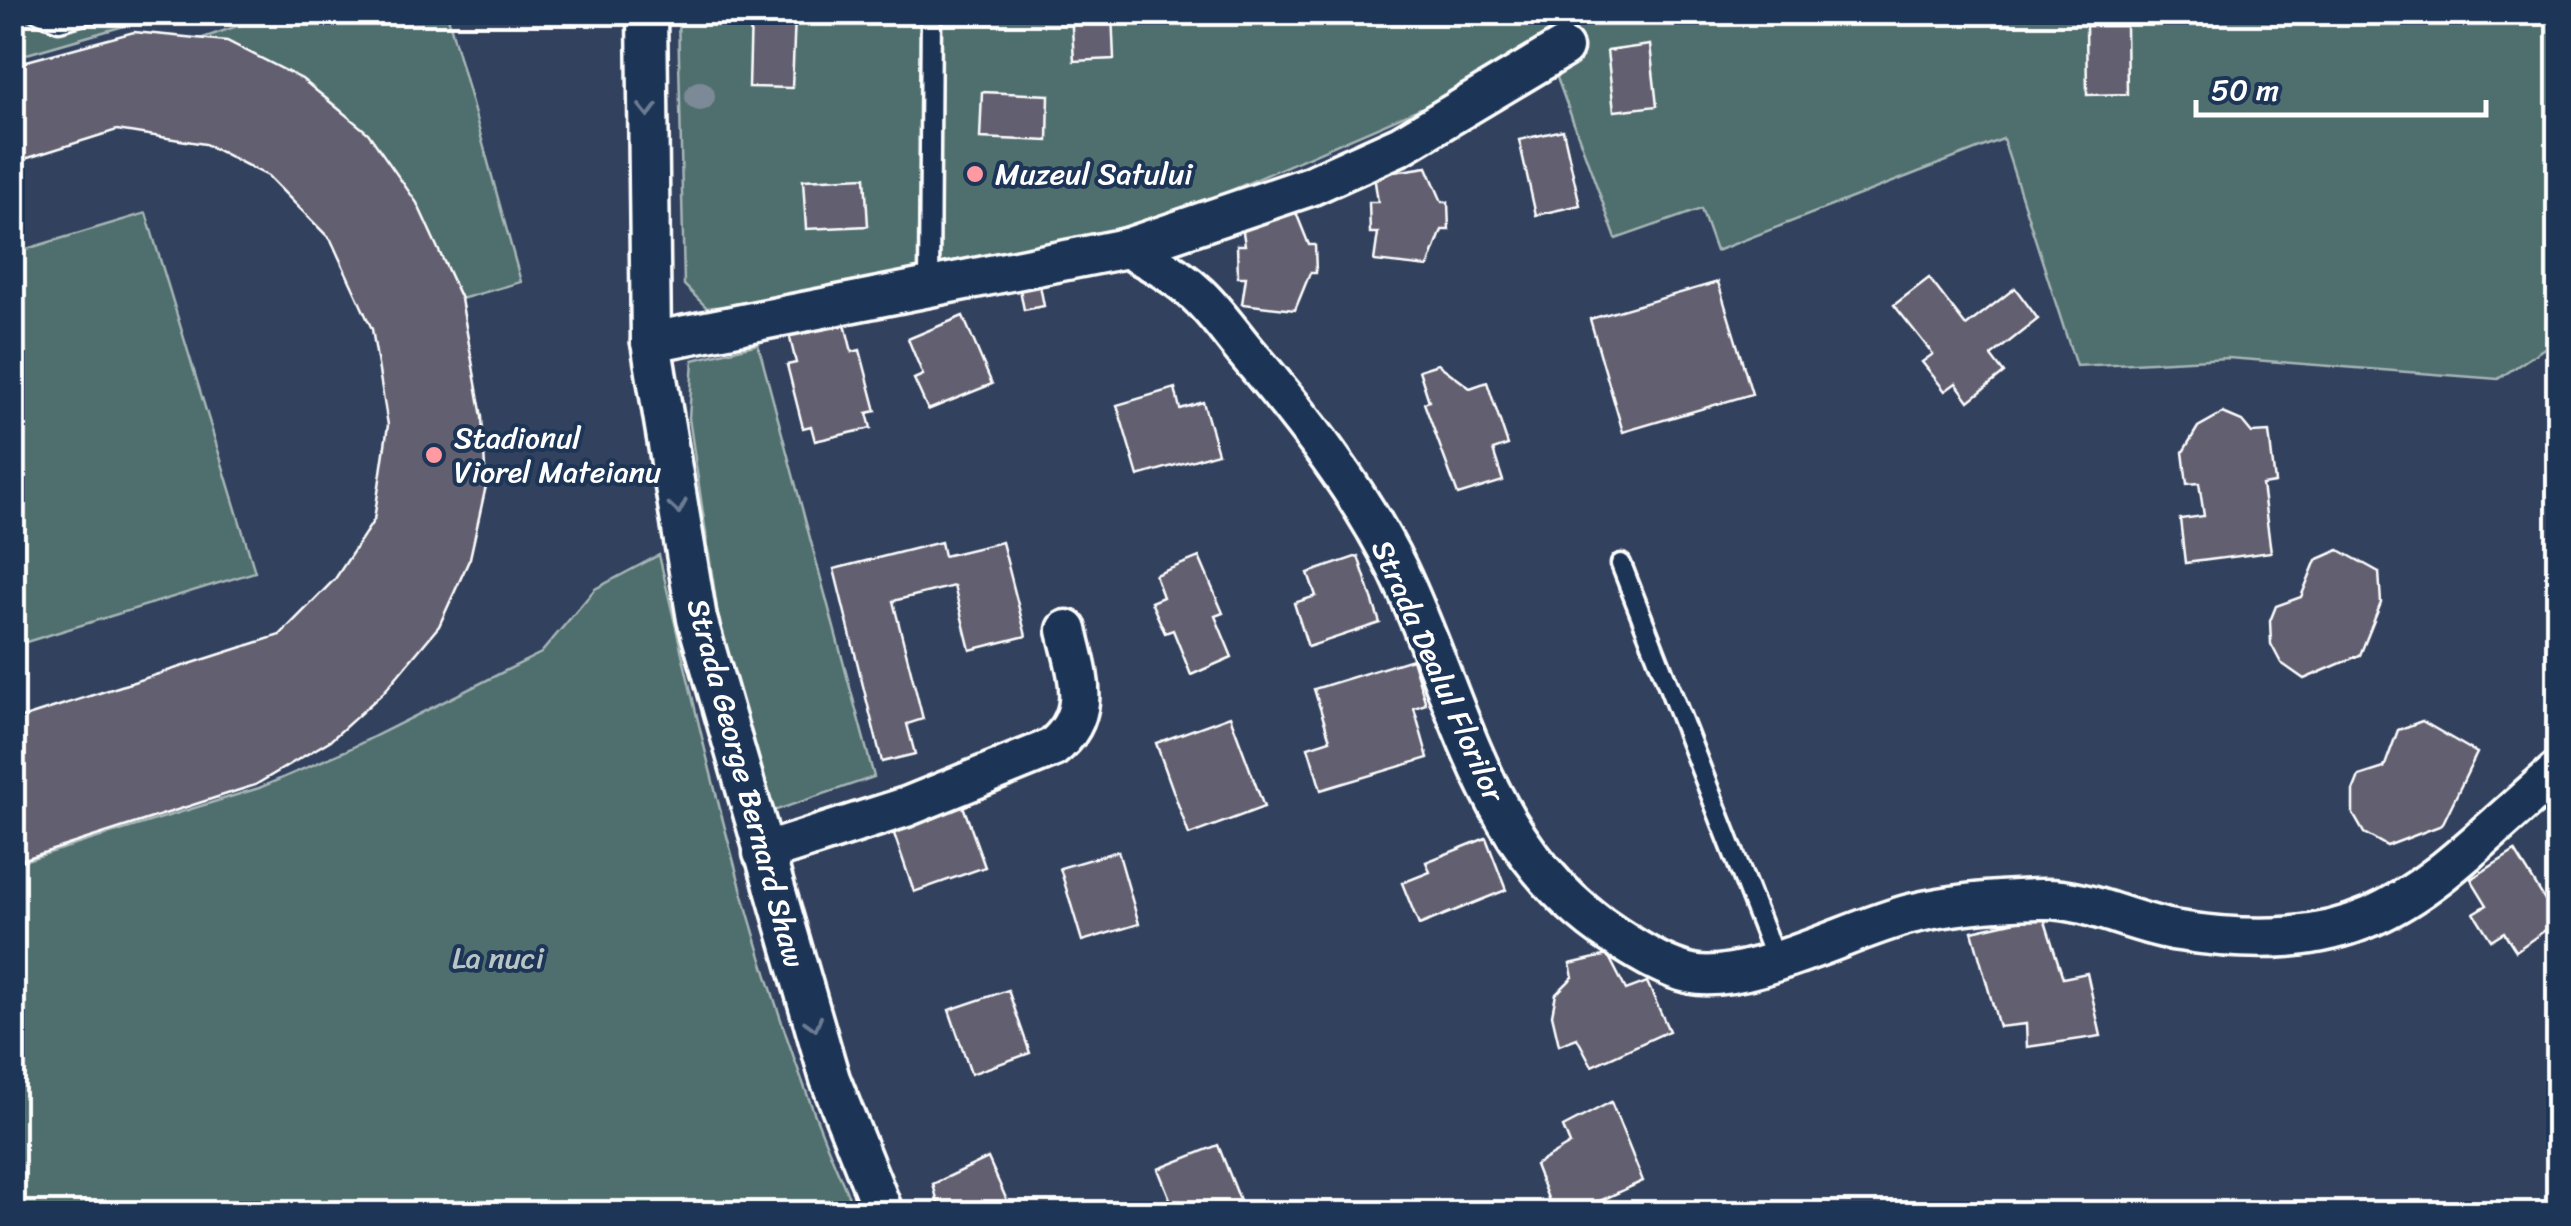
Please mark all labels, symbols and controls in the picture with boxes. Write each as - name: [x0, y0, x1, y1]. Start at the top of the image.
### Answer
- scale bar: [2196, 55, 2486, 117]
- text: 50 m: [2211, 63, 2279, 117]
- one-way arrow: [637, 102, 659, 118]
- place label: Muzeul Satului: [995, 147, 1194, 201]
- marker: Muzeul Satului: [964, 163, 986, 185]
- place label: Stadionul Viorel Mateianu: [454, 411, 661, 499]
- marker: Stadionul Viorel Mateianu: [423, 444, 445, 466]
- one-way arrow: [667, 499, 688, 515]
- street label: Strada Dealul Florilor: [1356, 531, 1521, 813]
- street label: Strada George Bernard Shaw: [671, 592, 821, 974]
- park label: La nuci: [452, 931, 545, 985]
- one-way arrow: [802, 1015, 823, 1032]

